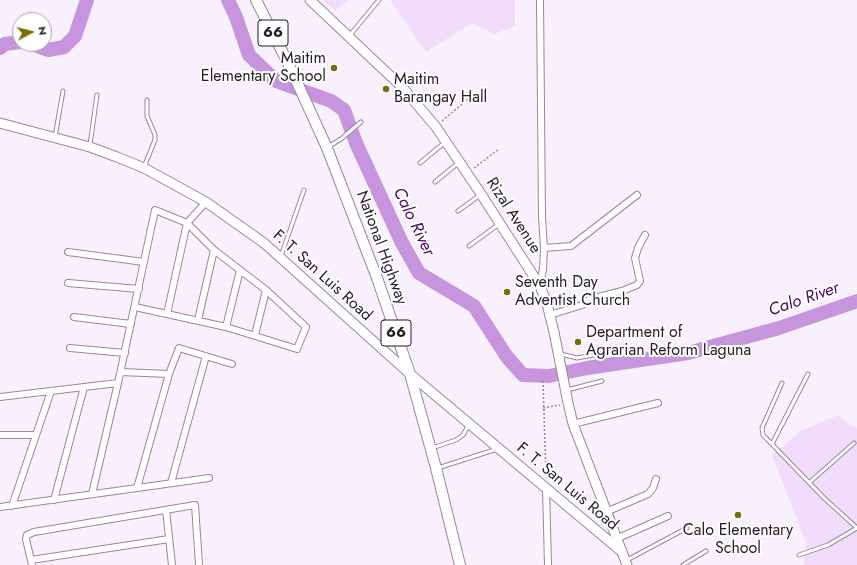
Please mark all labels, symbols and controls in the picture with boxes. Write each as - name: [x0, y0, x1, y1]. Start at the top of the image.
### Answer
- north arrow: [12, 12, 52, 52]
- road number: 66: [258, 20, 288, 46]
- text: N: [34, 25, 51, 36]
- place label: Maitim Elementary School: [201, 49, 326, 87]
- marker: Maitim Elementary School: [329, 63, 339, 73]
- place label: Maitim Barangay Hall: [394, 70, 487, 108]
- marker: Maitim Barangay Hall: [381, 84, 391, 94]
- street label: Rizal Avenue: [481, 175, 545, 257]
- water label: Calo River: [388, 185, 438, 259]
- street label: National Highway: [351, 188, 411, 308]
- street label: F. T. San Luis Road: [268, 226, 376, 326]
- place label: Seventh Day Adventist Church: [515, 273, 630, 311]
- water label: Calo River: [766, 278, 842, 322]
- marker: Seventh Day Adventist Church: [502, 287, 512, 297]
- road number: 66: [381, 320, 411, 346]
- place label: Department of Agrarian Reform Laguna: [586, 323, 751, 361]
- marker: Department of Agrarian Reform Laguna: [573, 337, 583, 347]
- street label: F. T. San Luis Road: [512, 439, 622, 535]
- marker: Calo Elementary School: [733, 510, 743, 520]
- place label: Calo Elementary School: [683, 521, 793, 559]

